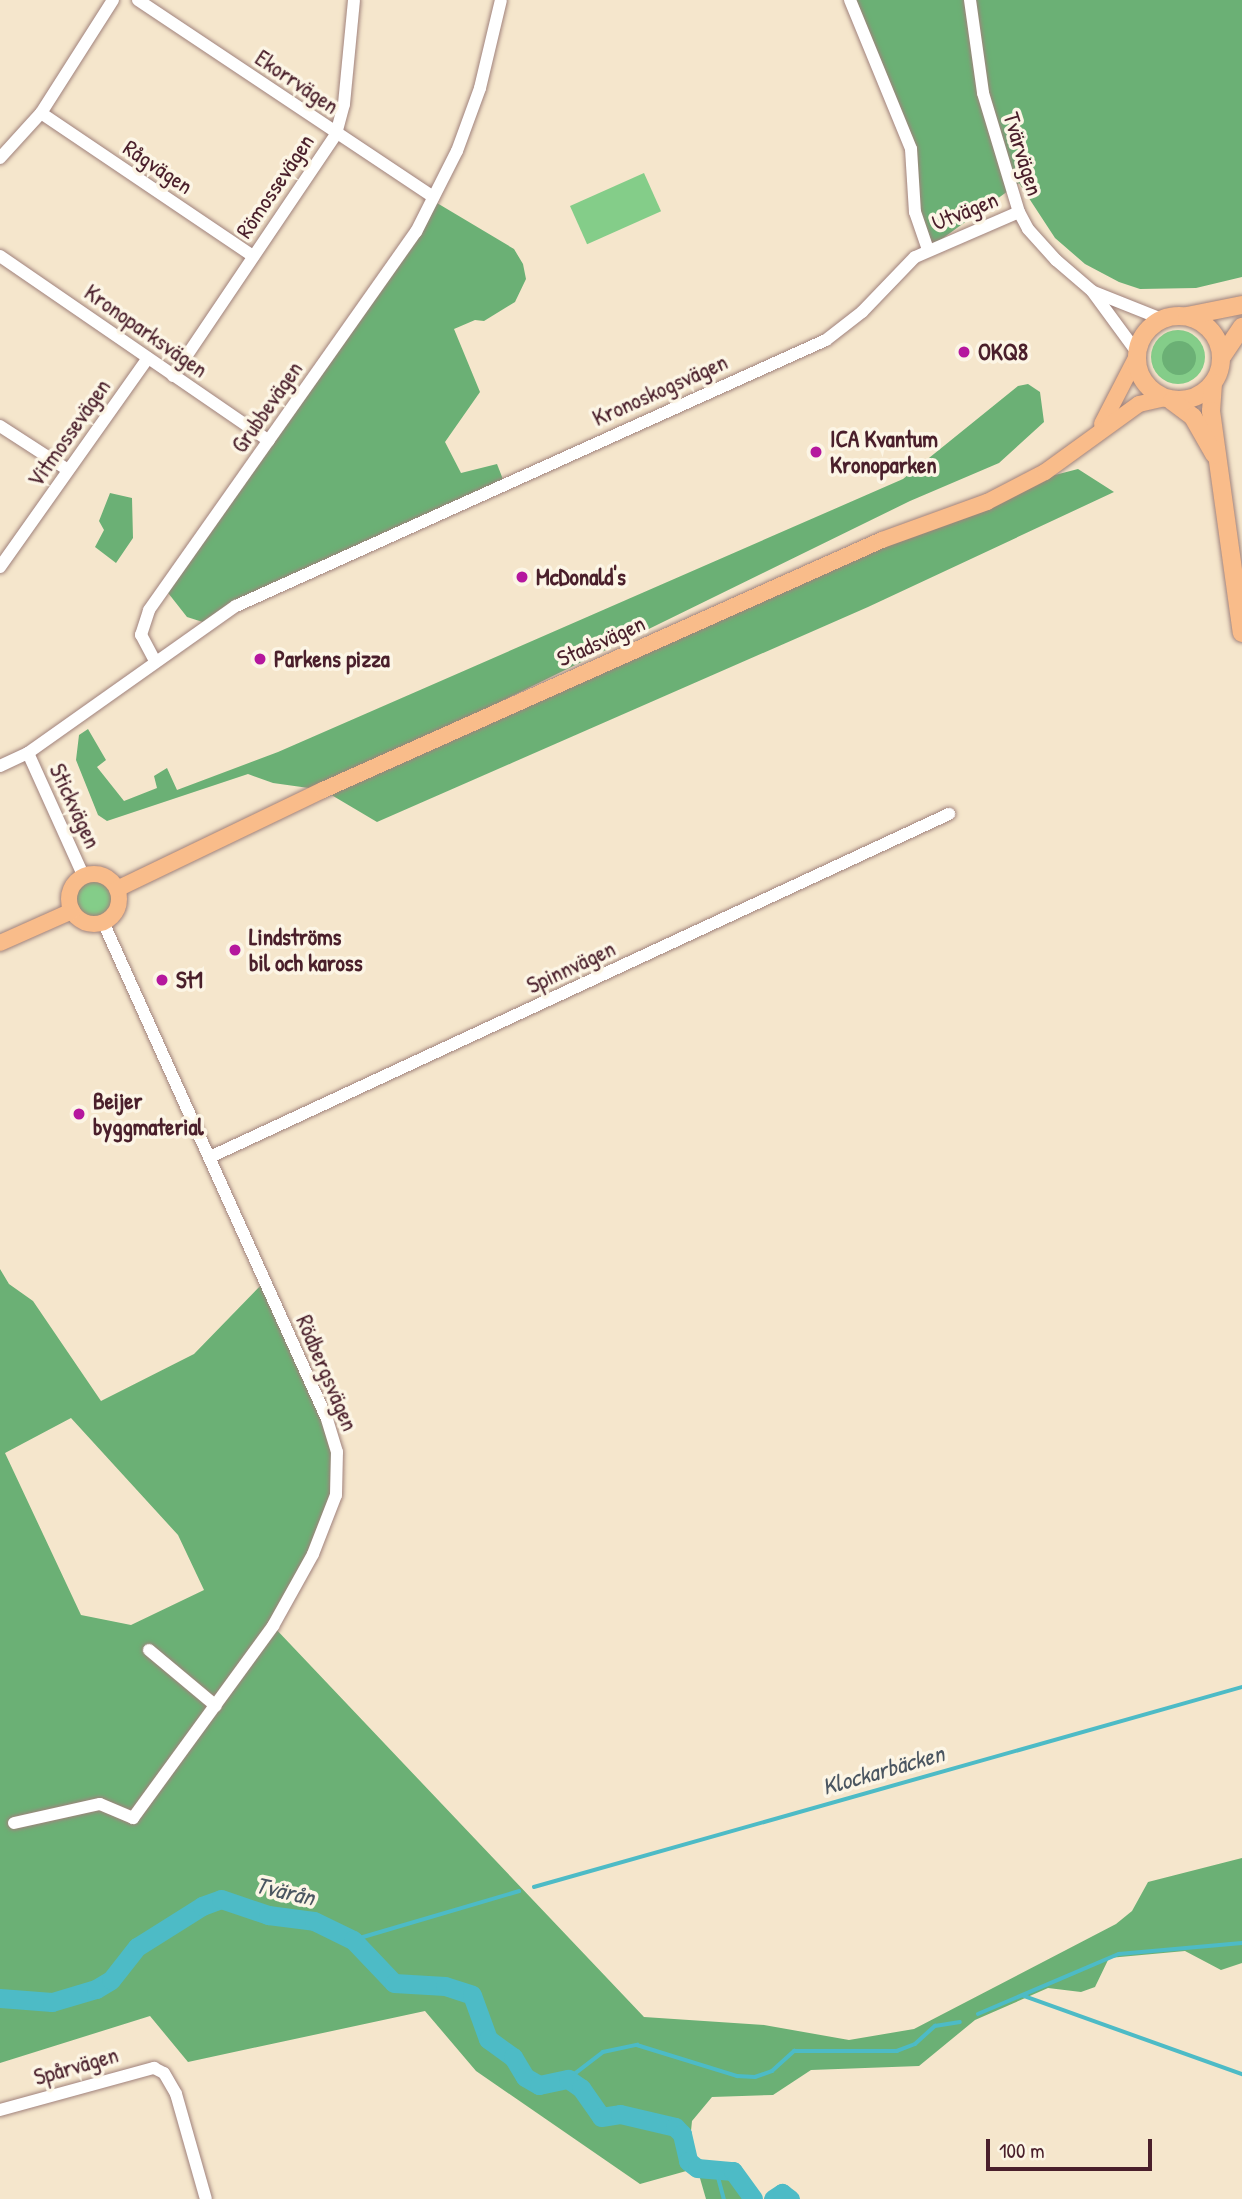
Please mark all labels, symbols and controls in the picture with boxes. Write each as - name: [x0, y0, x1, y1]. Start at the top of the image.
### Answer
- street label: Ekorrvägen: [250, 44, 344, 120]
- street label: Tvärvägen: [997, 109, 1049, 199]
- street label: Römossevägen: [230, 129, 320, 243]
- street label: Rågvägen: [118, 134, 198, 200]
- street label: Utvägen: [928, 185, 1002, 237]
- street label: Kronoparksvägen: [79, 278, 213, 384]
- place label: OKQ8: [978, 338, 1028, 366]
- marker: OKQ8: [956, 344, 972, 360]
- street label: Kronoskogsvägen: [588, 348, 732, 432]
- street label: Grubbevägen: [226, 356, 308, 458]
- street label: Vitmossevägen: [22, 374, 116, 492]
- place label: ICA Kvantum Kronoparken: [830, 425, 938, 479]
- marker: ICA Kvantum Kronoparken: [808, 444, 824, 460]
- place label: McDonald's: [536, 563, 626, 591]
- marker: McDonald's: [514, 569, 530, 585]
- street label: Stadsvägen: [553, 609, 649, 673]
- place label: Parkens pizza: [274, 645, 390, 673]
- marker: Parkens pizza: [252, 651, 268, 667]
- street label: Stickvägen: [43, 759, 107, 853]
- place label: Lindströms bil och kaross: [249, 923, 363, 977]
- street label: Spinnvägen: [522, 935, 620, 999]
- marker: Lindströms bil och kaross: [227, 942, 243, 958]
- place label: St1: [176, 966, 203, 994]
- marker: St1: [154, 972, 170, 988]
- place label: Beijer byggmaterial: [93, 1087, 204, 1141]
- marker: Beijer byggmaterial: [71, 1106, 87, 1122]
- street label: Rödbergsvägen: [290, 1311, 364, 1435]
- water label: Klockarbäcken: [819, 1739, 947, 1801]
- water label: Tvärån: [253, 1870, 317, 1912]
- street label: Spårvägen: [31, 2041, 121, 2091]
- scale bar: [990, 2126, 1156, 2170]
- text: 100 m: [999, 2136, 1045, 2165]

